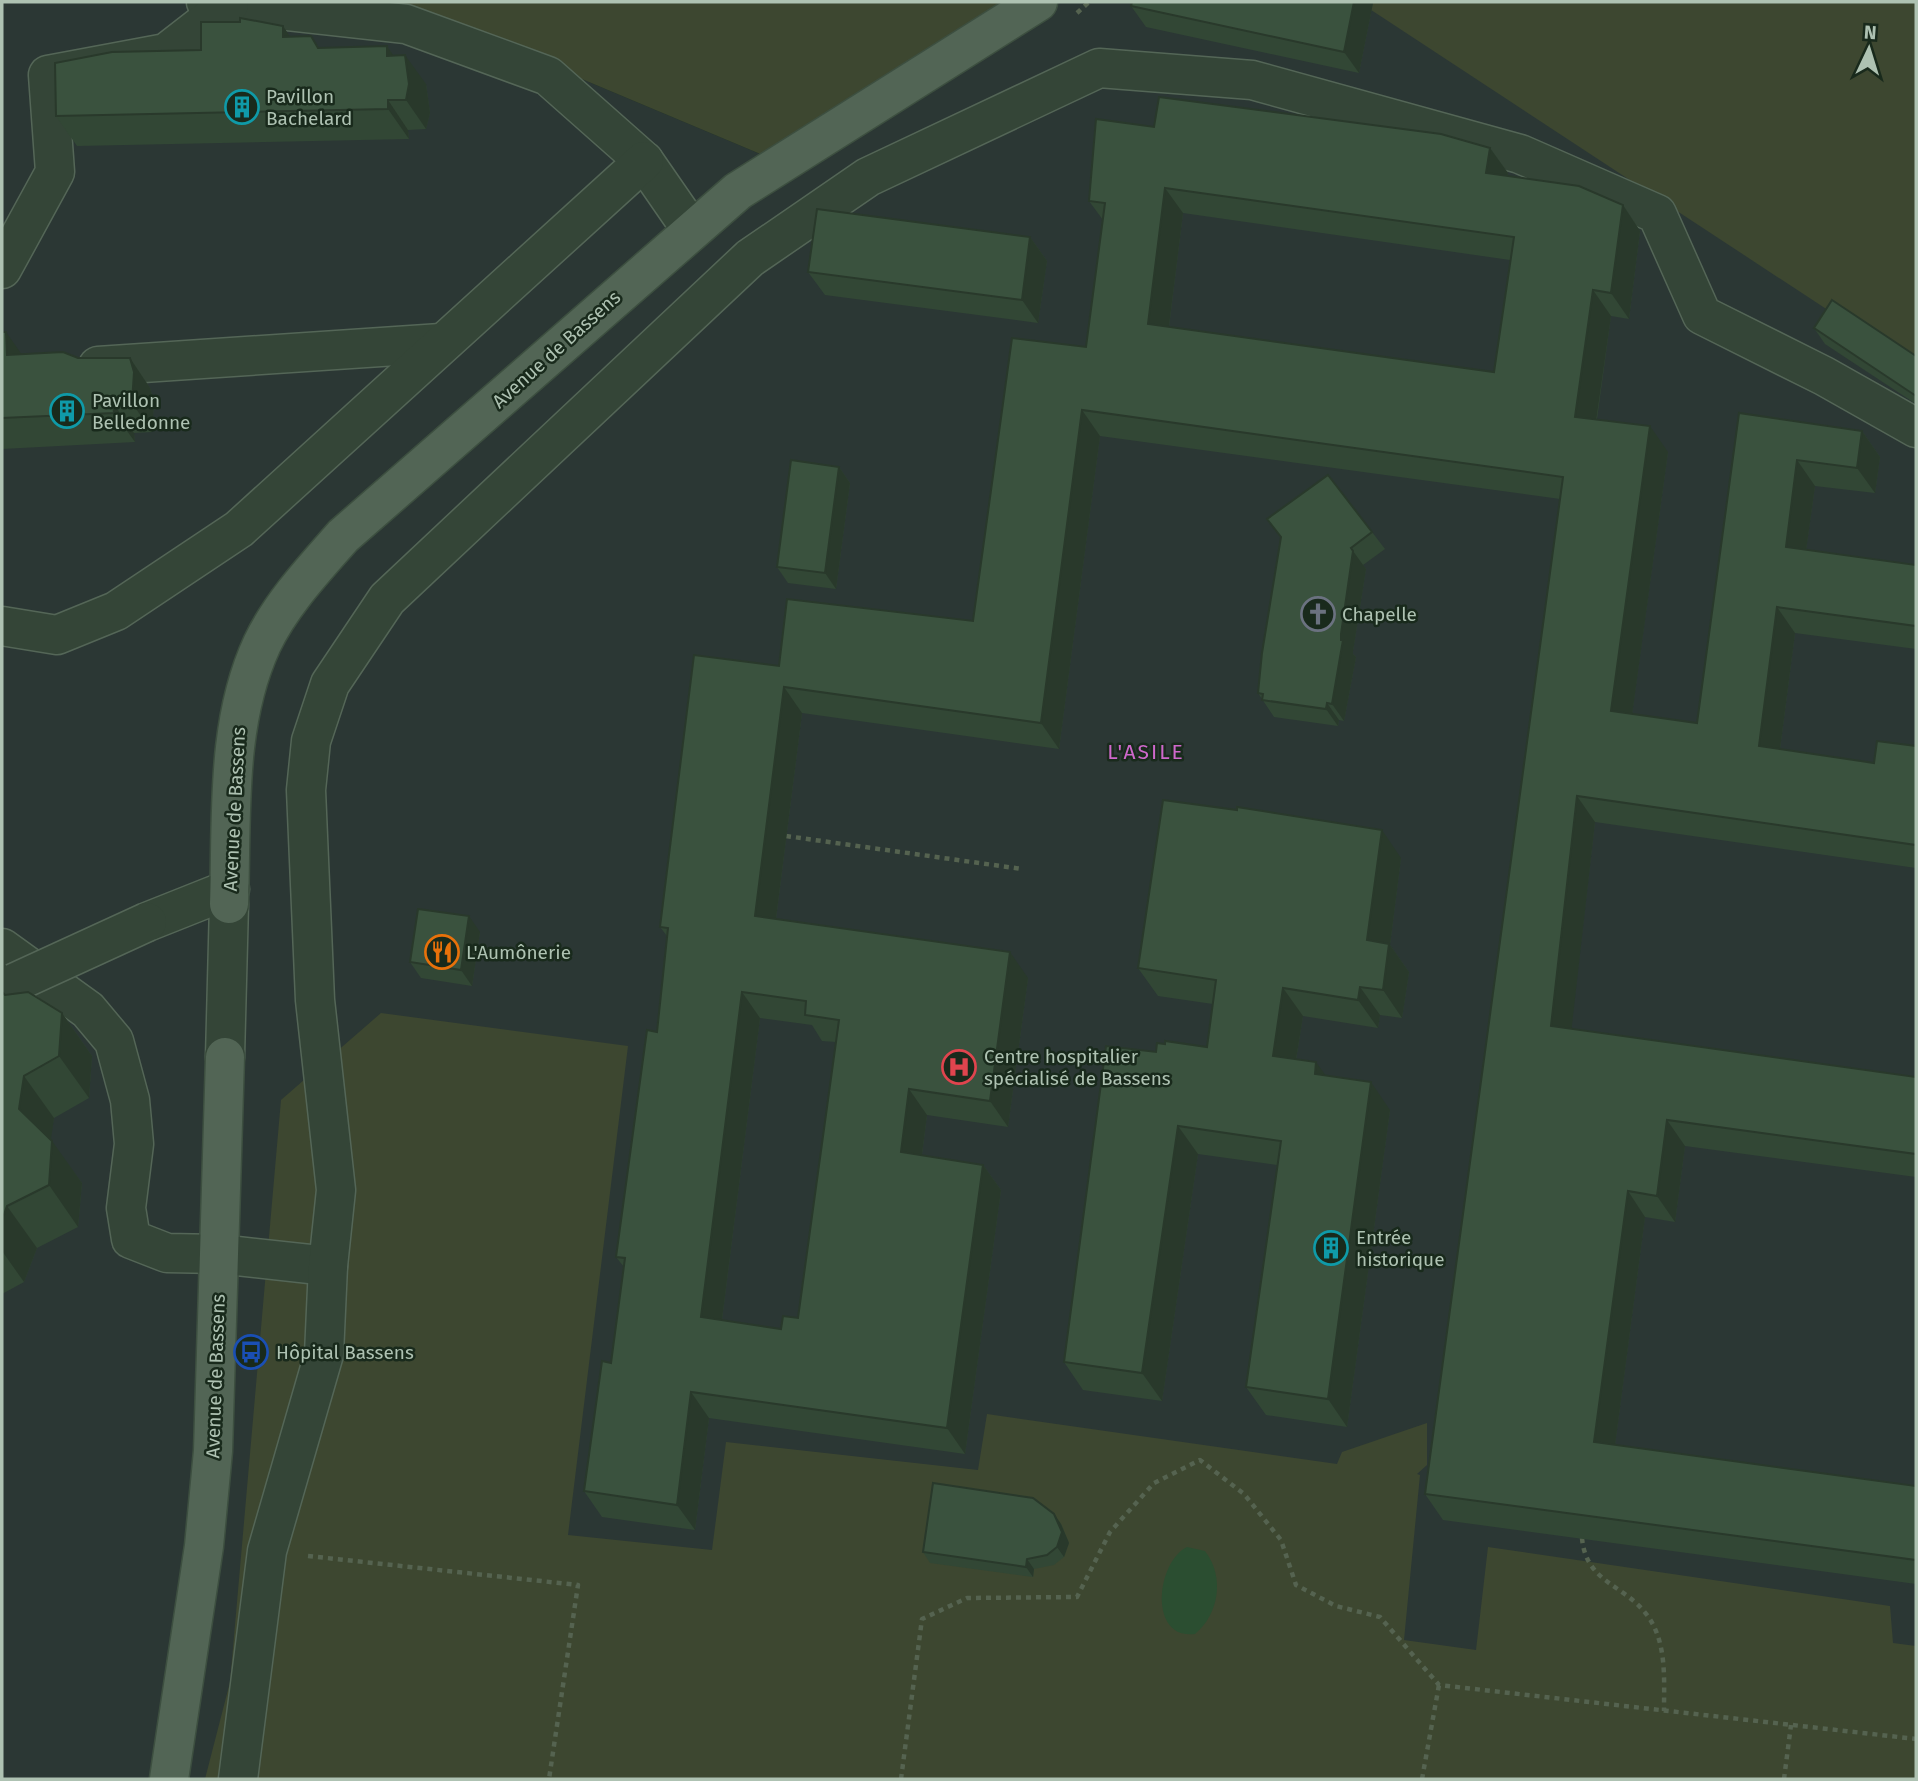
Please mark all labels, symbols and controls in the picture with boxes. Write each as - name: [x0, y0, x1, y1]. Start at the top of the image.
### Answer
- north arrow: [1834, 14, 1904, 84]
- text: N: [1863, 21, 1877, 44]
- place label: Pavillon Bachelard: [266, 85, 352, 130]
- building icon: Pavillon Bachelard: [223, 88, 261, 126]
- street label: Avenue de Bassens: [488, 286, 625, 413]
- place label: Pavillon Belledonne: [92, 389, 190, 434]
- building icon: Pavillon Belledonne: [48, 392, 86, 430]
- church icon: Chapelle: [1299, 595, 1337, 633]
- place label: Chapelle: [1342, 603, 1417, 626]
- street label: Avenue de Bassens: [219, 726, 250, 892]
- district label: L'ASILE: [1107, 739, 1185, 765]
- restaurant icon: L'Aumônerie: [423, 933, 461, 971]
- place label: L'Aumônerie: [466, 941, 571, 964]
- place label: Centre hospitalier spécialisé de Bassens: [984, 1045, 1171, 1090]
- hospital icon: Centre hospitalier spécialisé de Bassens: [940, 1048, 978, 1086]
- place label: Entrée historique: [1356, 1226, 1445, 1271]
- building icon: Entrée historique: [1312, 1229, 1350, 1267]
- street label: Avenue de Bassens: [201, 1293, 230, 1459]
- bus stop icon: Hôpital Bassens: [232, 1333, 270, 1371]
- place label: Hôpital Bassens: [276, 1341, 414, 1364]

